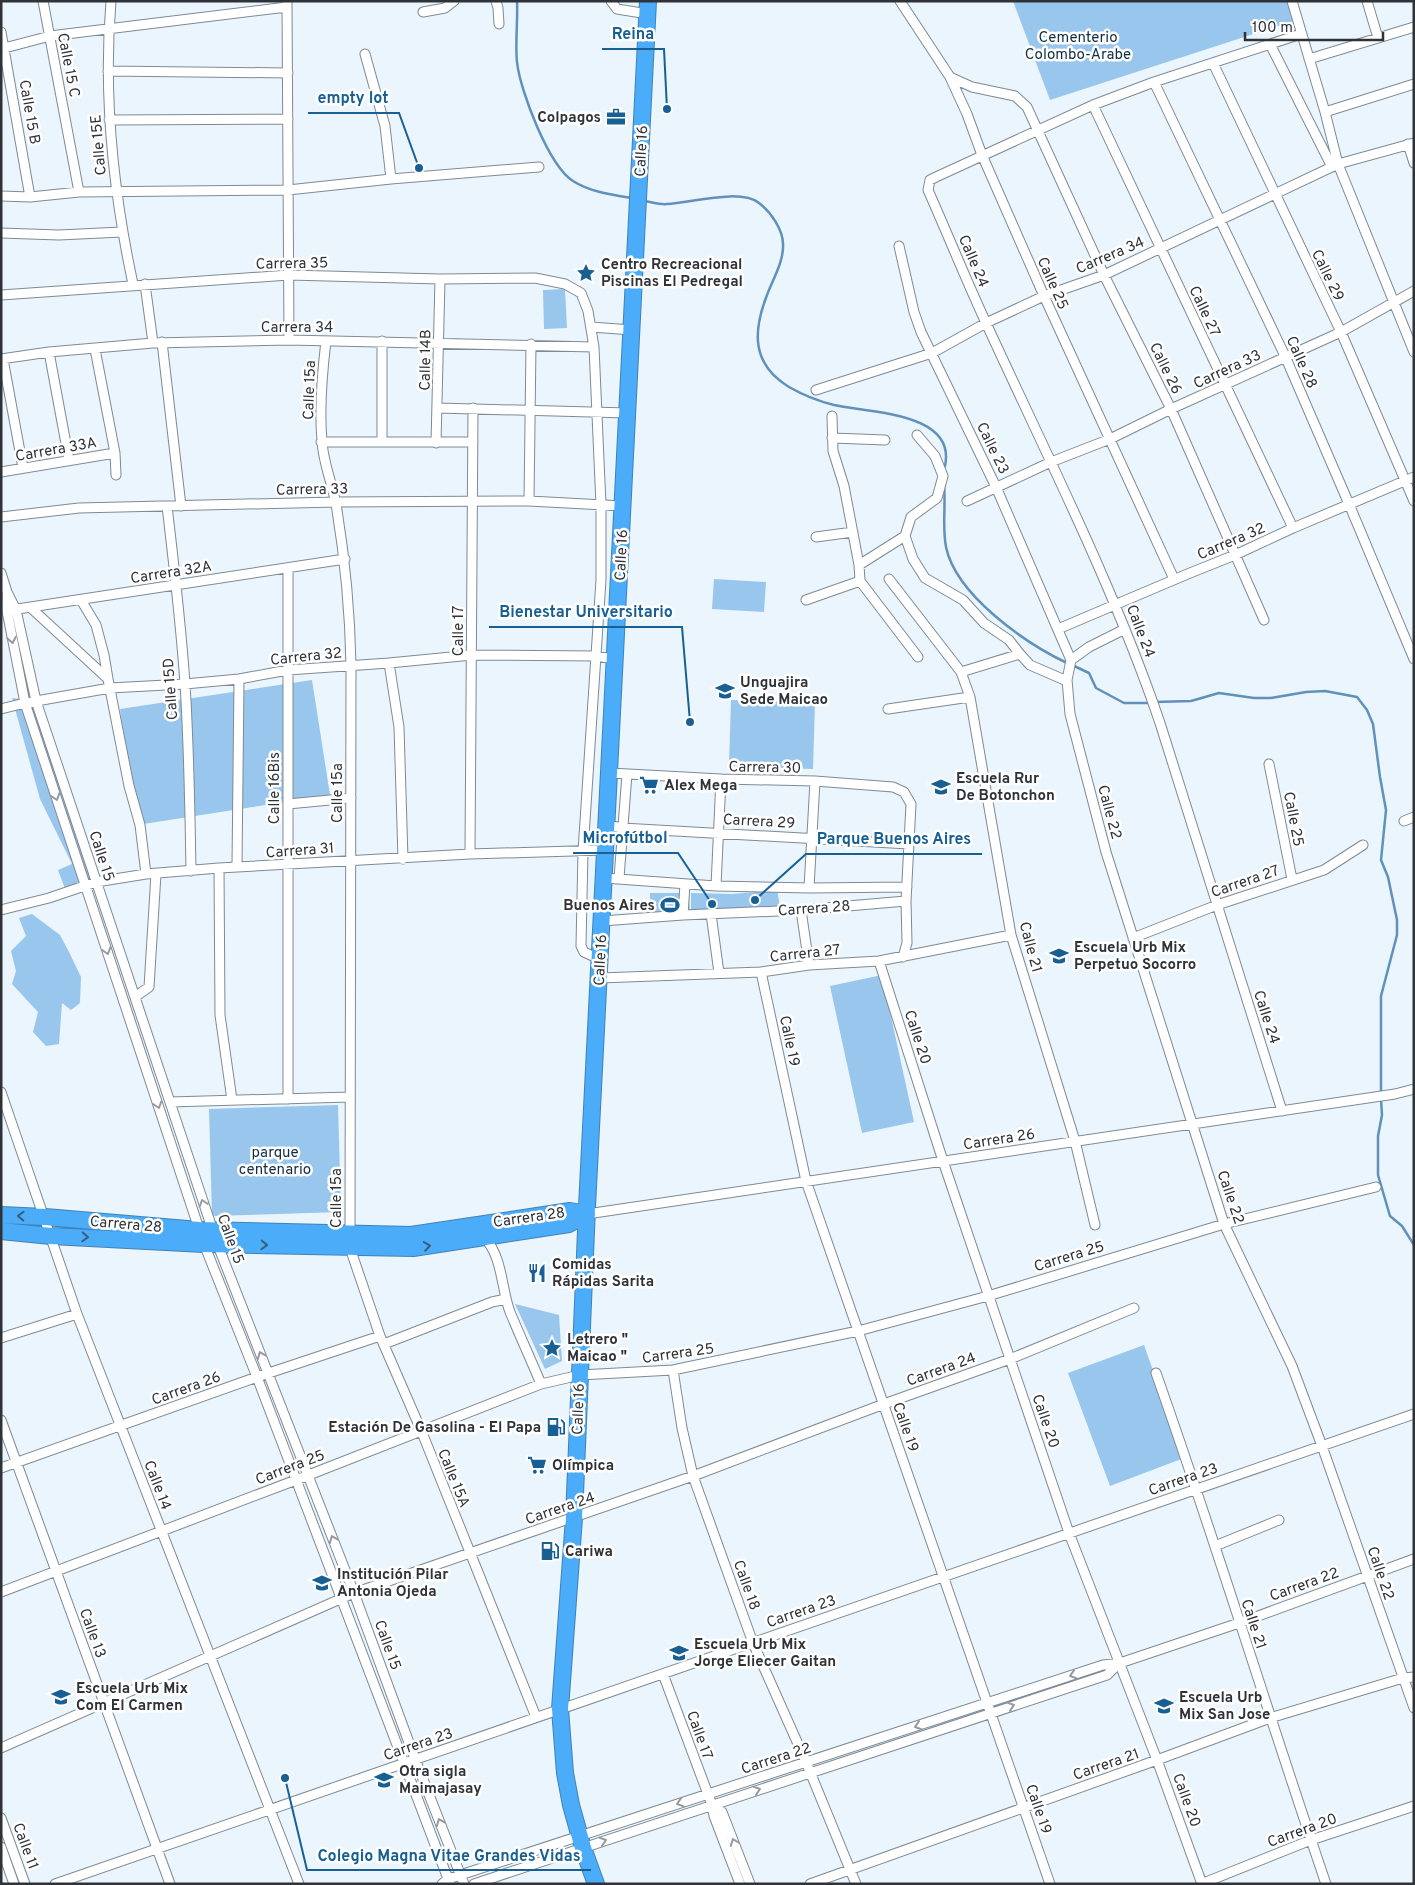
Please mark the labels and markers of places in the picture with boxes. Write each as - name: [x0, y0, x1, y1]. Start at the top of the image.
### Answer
- callout: Reina: [602, 18, 664, 49]
- callout: empty lot: [308, 82, 399, 113]
- office icon: Colpagos: [605, 106, 627, 128]
- place label: Colpagos: [537, 109, 601, 128]
- place label: Centro Recreacional Piscinas El Pedregal: [601, 256, 743, 292]
- place icon: Centro Recreacional Piscinas El Pedregal: [575, 262, 597, 284]
- callout: Bienestar Universitario: [489, 596, 682, 627]
- place label: Unguajira Sede Maicao: [740, 674, 828, 710]
- school or university icon: Unguajira Sede Maicao: [714, 680, 736, 702]
- place label: Escuela Rur De Botonchon: [956, 770, 1055, 806]
- supermarket icon: Alex Mega: [638, 774, 660, 796]
- school or university icon: Escuela Rur De Botonchon: [930, 776, 952, 798]
- place label: Alex Mega: [664, 777, 737, 796]
- callout: Microfútbol: [573, 822, 678, 853]
- callout: Parque Buenos Aires: [806, 823, 982, 854]
- sports icon: Buenos Aires: [659, 894, 681, 916]
- place label: Buenos Aires: [563, 897, 655, 916]
- place label: Escuela Urb Mix Perpetuo Socorro: [1074, 939, 1196, 975]
- school or university icon: Escuela Urb Mix Perpetuo Socorro: [1048, 945, 1070, 967]
- place label: Comidas Rápidas Sarita: [552, 1256, 654, 1292]
- restaurant icon: Comidas Rápidas Sarita: [526, 1262, 548, 1284]
- place label: Letrero " Maicao ": [567, 1331, 628, 1367]
- place icon: Letrero " Maicao ": [541, 1337, 563, 1359]
- fuel station icon: Estación De Gasolina - El Papa: [545, 1416, 567, 1438]
- place label: Estación De Gasolina - El Papa: [328, 1419, 541, 1438]
- supermarket icon: Olímpica: [526, 1454, 548, 1476]
- place label: Olímpica: [552, 1457, 614, 1476]
- fuel station icon: Cariwa: [539, 1540, 561, 1562]
- place label: Cariwa: [565, 1543, 613, 1562]
- place label: Institución Pilar Antonia Ojeda: [337, 1566, 449, 1602]
- school or university icon: Institución Pilar Antonia Ojeda: [311, 1572, 333, 1594]
- place label: Escuela Urb Mix Jorge Eliecer Gaitan: [694, 1636, 836, 1672]
- school or university icon: Escuela Urb Mix Jorge Eliecer Gaitan: [668, 1642, 690, 1664]
- place label: Escuela Urb Mix Com El Carmen: [76, 1680, 189, 1716]
- school or university icon: Escuela Urb Mix Com El Carmen: [50, 1686, 72, 1708]
- place label: Escuela Urb Mix San Jose: [1179, 1689, 1270, 1725]
- school or university icon: Escuela Urb Mix San Jose: [1153, 1695, 1175, 1717]
- place label: Otra sigla Maimajasay: [399, 1763, 482, 1799]
- school or university icon: Otra sigla Maimajasay: [373, 1769, 395, 1791]
- callout: Colegio Magna Vitae Grandes Vidas: [307, 1839, 591, 1870]

